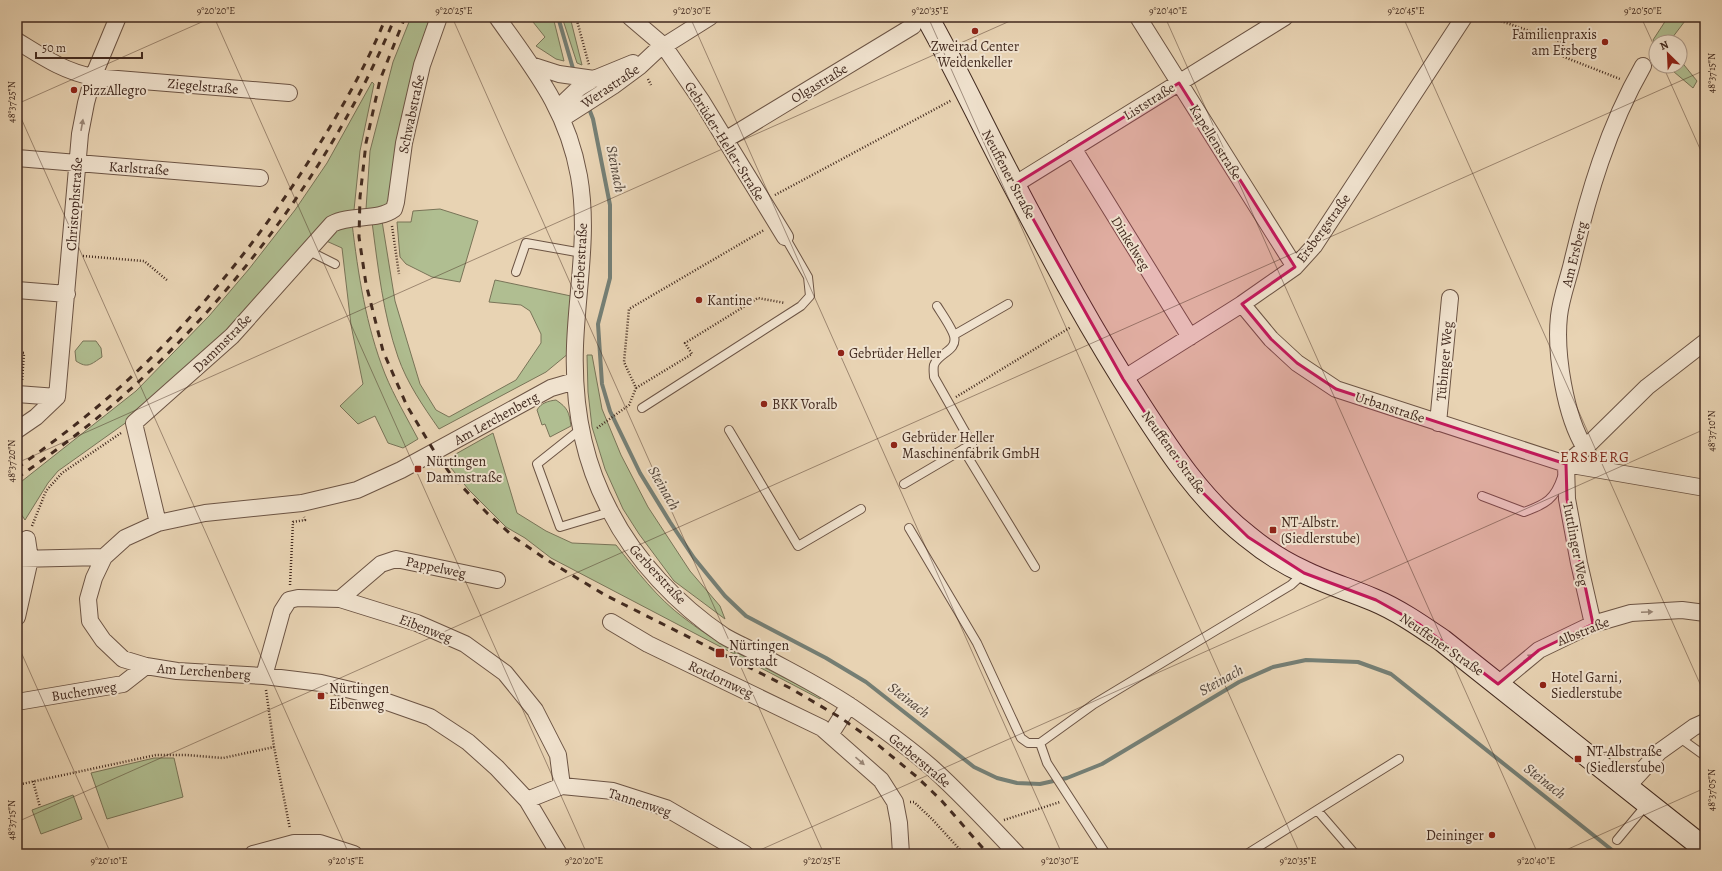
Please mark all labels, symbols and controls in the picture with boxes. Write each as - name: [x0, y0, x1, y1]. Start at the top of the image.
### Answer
- text: 9°20'20"E: [197, 4, 235, 17]
- text: 9°20'25"E: [435, 4, 473, 17]
- text: 9°20'30"E: [673, 4, 711, 17]
- text: 9°20'35"E: [912, 4, 948, 17]
- text: 9°20'40"E: [1149, 4, 1187, 17]
- text: 9°20'45"E: [1387, 4, 1425, 17]
- text: 9°20'50"E: [1624, 4, 1662, 17]
- place label: Familienpraxis am Ersberg: [1512, 25, 1597, 60]
- marker: Zweirad Center Weidenkeller: [970, 26, 980, 36]
- scale bar: [36, 34, 142, 60]
- north arrow: [1648, 34, 1688, 74]
- place label: Zweirad Center Weidenkeller: [931, 37, 1020, 72]
- marker: Familienpraxis am Ersberg: [1600, 37, 1610, 47]
- text: N: [1657, 37, 1671, 54]
- text: 50 m: [42, 40, 66, 56]
- text: 48°37'15"N: [1705, 53, 1718, 93]
- street label: Olgastraße: [787, 59, 851, 108]
- street label: Werastraße: [577, 60, 643, 113]
- street label: Schwabstraße: [394, 73, 429, 155]
- street label: Ziegelstraße: [167, 74, 239, 99]
- street label: Gebrüder-Heller-Straße: [680, 78, 769, 205]
- street label: Liststraße: [1120, 78, 1179, 125]
- text: 48°37'25"N: [5, 81, 18, 123]
- place label: PizzAllegro: [82, 81, 146, 100]
- marker: PizzAllegro: [69, 85, 79, 95]
- street label: Kapellenstraße: [1185, 101, 1246, 184]
- one-way arrow: [79, 119, 85, 131]
- street label: Neuffener Straße: [977, 126, 1040, 222]
- water label: Steinach: [602, 144, 630, 194]
- street label: Christophstraße: [62, 156, 87, 252]
- street label: Karlstraße: [108, 157, 170, 180]
- street label: Ersbergstraße: [1292, 190, 1355, 267]
- street label: Dinkelweg: [1106, 213, 1155, 274]
- street label: Am Ersberg: [1557, 219, 1592, 290]
- street label: Gerberstraße: [569, 223, 592, 299]
- place label: Kantine: [707, 291, 752, 310]
- marker: Kantine: [694, 295, 704, 305]
- street label: Dammstraße: [189, 310, 256, 377]
- street label: Tübinger Weg: [1432, 320, 1457, 402]
- place label: Gebrüder Heller: [849, 344, 942, 363]
- marker: Gebrüder Heller: [836, 348, 846, 358]
- street label: Am Lerchenberg: [450, 387, 542, 450]
- street label: Urbanstraße: [1352, 387, 1427, 428]
- place label: BKK Voralb: [772, 395, 837, 414]
- marker: BKK Voralb: [759, 399, 769, 409]
- street label: Neuffener Straße: [1137, 407, 1210, 498]
- text: 48°37'10"N: [1705, 410, 1718, 452]
- place label: Gebrüder Heller Maschinenfabrik GmbH: [902, 428, 1040, 463]
- text: 48°37'20"N: [5, 440, 18, 482]
- marker: Gebrüder Heller Maschinenfabrik GmbH: [889, 440, 899, 450]
- district label: ERSBERG: [1560, 447, 1630, 467]
- place label: Nürtingen Dammstraße: [426, 452, 502, 487]
- water label: Steinach: [643, 462, 685, 514]
- marker: Nürtingen Dammstraße: [413, 464, 423, 474]
- street label: Tuttlinger Weg: [1558, 500, 1593, 588]
- place label: NT-Albstr. (Siedlerstube): [1281, 513, 1360, 548]
- marker: NT-Albstr. (Siedlerstube): [1268, 525, 1278, 535]
- street label: Gerberstraße: [625, 540, 690, 609]
- street label: Pappelweg: [404, 552, 468, 583]
- street label: Neuffener Straße: [1396, 608, 1488, 681]
- one-way arrow: [1641, 609, 1653, 616]
- street label: Eibenweg: [397, 610, 455, 647]
- street label: Albstraße: [1553, 612, 1612, 651]
- place label: Nürtingen Vorstadt: [728, 636, 790, 671]
- marker: Nürtingen Vorstadt: [714, 647, 726, 659]
- one-way arrow: [1522, 654, 1533, 663]
- street label: Rotdornweg: [685, 656, 756, 703]
- street label: Am Lerchenberg: [155, 659, 252, 684]
- water label: Steinach: [1195, 660, 1247, 700]
- place label: Hotel Garni, Siedlerstube: [1551, 668, 1622, 703]
- street label: Buchenweg: [50, 677, 118, 706]
- water label: Steinach: [884, 677, 934, 723]
- place label: Nürtingen Eibenweg: [329, 679, 390, 714]
- marker: Hotel Garni, Siedlerstube: [1538, 680, 1548, 690]
- marker: Nürtingen Eibenweg: [316, 691, 326, 701]
- street label: Gerberstraße: [884, 729, 955, 792]
- place label: NT-Albstraße (Siedlerstube): [1586, 742, 1665, 777]
- marker: NT-Albstraße (Siedlerstube): [1573, 754, 1583, 764]
- one-way arrow: [854, 756, 865, 765]
- water label: Steinach: [1520, 758, 1570, 804]
- text: 48°37'05"N: [1705, 769, 1718, 811]
- street label: Tannenweg: [606, 783, 674, 822]
- text: 48°37'15"N: [5, 800, 18, 840]
- place label: Deininger: [1426, 826, 1485, 845]
- marker: Deininger: [1487, 830, 1497, 840]
- text: 9°20'10"E: [90, 854, 128, 867]
- text: 9°20'15"E: [328, 854, 364, 867]
- text: 9°20'20"E: [565, 854, 603, 867]
- text: 9°20'25"E: [803, 854, 841, 867]
- text: 9°20'30"E: [1041, 854, 1079, 867]
- text: 9°20'35"E: [1280, 854, 1316, 867]
- text: 9°20'40"E: [1517, 854, 1555, 867]

